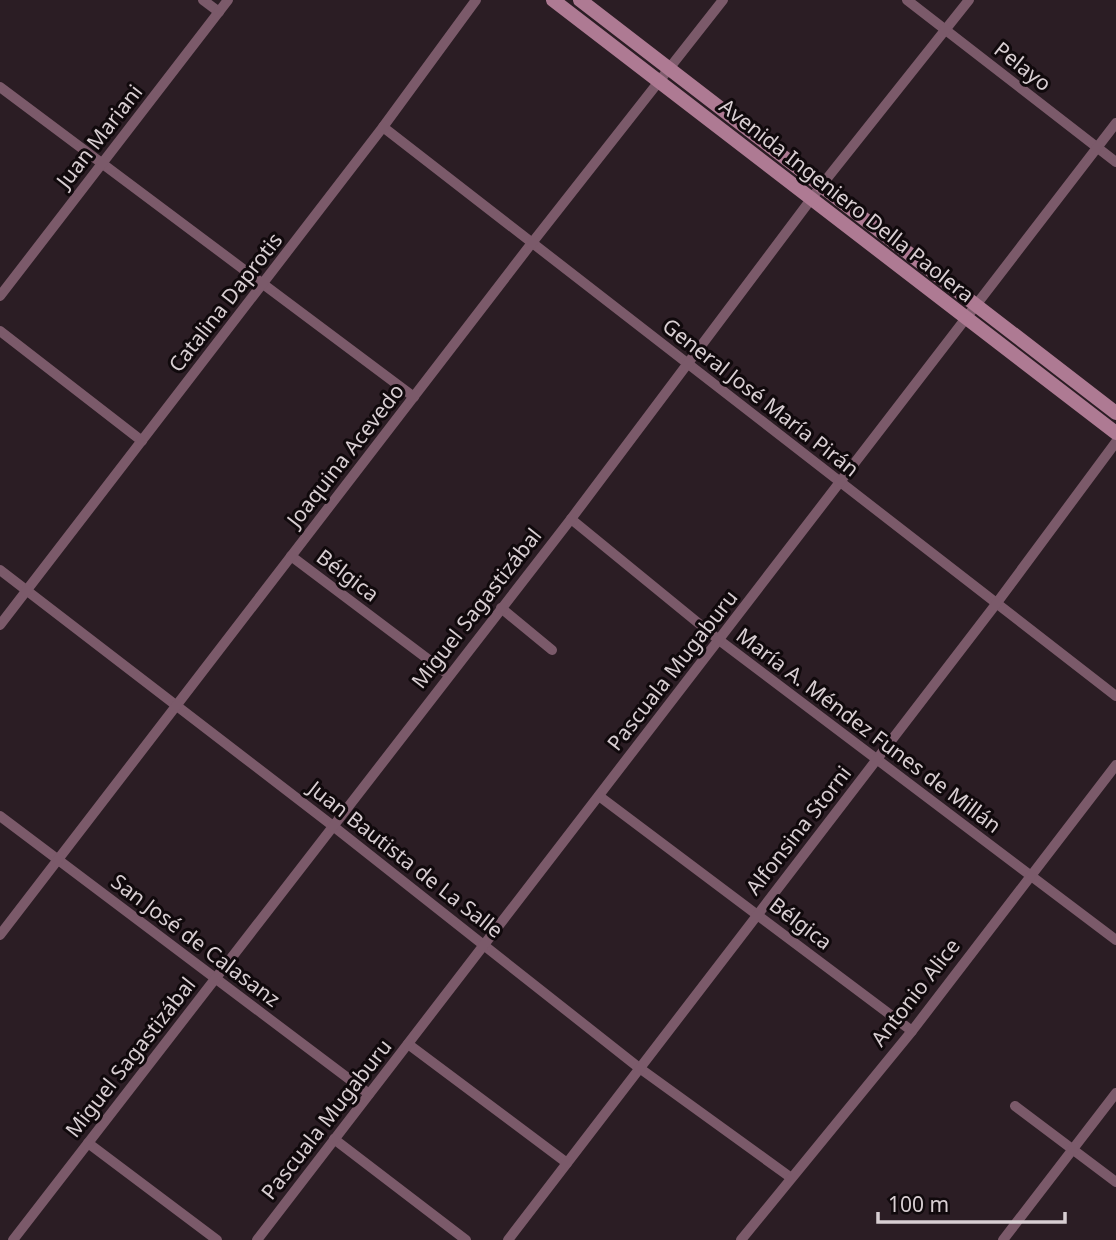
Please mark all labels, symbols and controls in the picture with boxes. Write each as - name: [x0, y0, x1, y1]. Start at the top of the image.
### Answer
- street label: Pelayo: [989, 35, 1057, 97]
- street label: Juan Mariani: [49, 79, 148, 195]
- street label: Avenida Ingeniero Della Paolera: [714, 92, 980, 308]
- street label: Catalina Daprotis: [162, 227, 288, 377]
- street label: General José María Pirán: [657, 311, 865, 483]
- street label: Joaquina Acevedo: [279, 378, 410, 534]
- street label: Miguel Sagastizábal: [405, 522, 547, 694]
- street label: Bélgica: [311, 542, 385, 608]
- street label: Pascuala Mugaburu: [601, 584, 743, 756]
- street label: María A. Méndez Funes de Millán: [731, 621, 1007, 839]
- street label: Alfonsina Storni: [739, 760, 857, 900]
- street label: Juan Bautista de La Salle: [301, 773, 509, 944]
- street label: San José de Calasanz: [106, 867, 286, 1013]
- street label: Bélgica: [764, 890, 838, 956]
- street label: Antonio Alice: [864, 932, 966, 1052]
- street label: Miguel Sagastizábal: [59, 971, 201, 1143]
- street label: Pascuala Mugaburu: [255, 1033, 397, 1205]
- scale bar: [878, 1180, 1065, 1224]
- text: 100 m: [888, 1190, 949, 1218]

